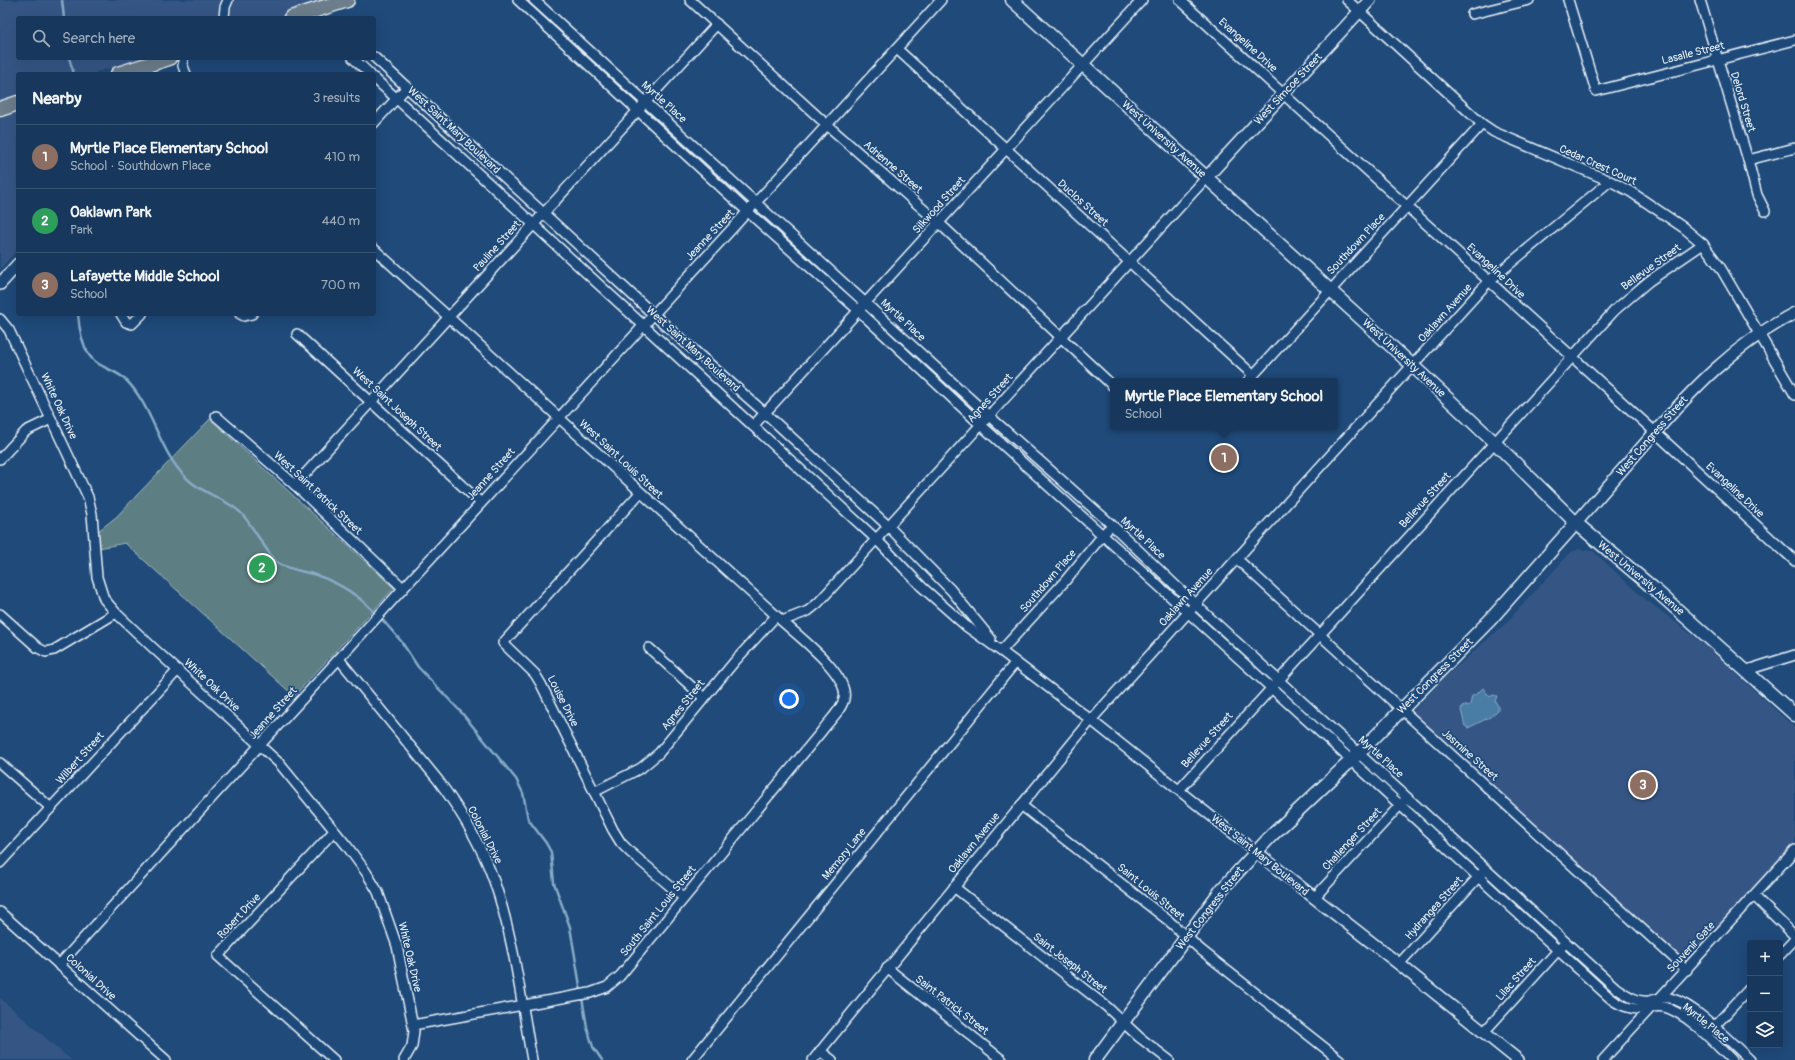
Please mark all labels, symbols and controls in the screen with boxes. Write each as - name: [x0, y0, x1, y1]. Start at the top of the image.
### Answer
- street label: Evangeline Drive: [1216, 15, 1281, 75]
- search box: [16, 16, 376, 60]
- icon: search: [30, 27, 52, 49]
- text: Search here: [62, 29, 135, 48]
- street label: Lasalle Street: [1660, 39, 1726, 67]
- street label: West Simcoe Street: [1251, 50, 1325, 128]
- street label: Delord Street: [1728, 70, 1758, 134]
- street label: Myrtle Place: [639, 78, 690, 126]
- street label: West Saint Mary Boulevard: [405, 84, 503, 176]
- text: Nearby: [32, 88, 81, 109]
- text: 3 results: [313, 90, 360, 106]
- street label: West University Avenue: [1119, 98, 1209, 181]
- street label: Adrienne Street: [861, 138, 926, 196]
- text: Myrtle Place Elementary School: [70, 139, 268, 158]
- street label: Cedar Crest Court: [1557, 142, 1639, 188]
- text: 1: [42, 149, 48, 165]
- text: 410 m: [324, 149, 360, 165]
- text: School · Southdown Place: [70, 158, 211, 174]
- street label: Silkwood Street: [910, 173, 968, 236]
- street label: Duclos Street: [1055, 177, 1111, 229]
- text: Oaklawn Park: [70, 203, 151, 222]
- street label: Jeanne Street: [683, 206, 737, 263]
- street label: Southdown Place: [1324, 210, 1388, 277]
- text: 2: [41, 213, 49, 229]
- text: 440 m: [322, 213, 360, 229]
- street label: Pauline Street: [471, 217, 524, 274]
- text: Park: [70, 222, 93, 238]
- street label: Evangeline Drive: [1464, 241, 1528, 302]
- street label: Bellevue Street: [1619, 241, 1684, 293]
- text: Lafayette Middle School: [70, 267, 220, 286]
- text: 3: [41, 277, 49, 293]
- text: 700 m: [321, 277, 360, 293]
- street label: Oaklawn Avenue: [1415, 281, 1475, 345]
- text: School: [70, 286, 107, 302]
- street label: Myrtle Place: [878, 296, 928, 344]
- street label: West Saint Mary Boulevard: [643, 303, 743, 395]
- street label: West University Avenue: [1360, 316, 1449, 400]
- street label: West Saint Joseph Street: [350, 364, 445, 454]
- street label: Agnes Street: [965, 370, 1016, 425]
- street label: White Oak Drive: [38, 371, 80, 442]
- popup: [1110, 378, 1338, 430]
- text: Myrtle Place Elementary School: [1125, 387, 1323, 406]
- street label: West Congress Street: [1614, 393, 1691, 479]
- text: School: [1125, 406, 1162, 422]
- street label: West Saint Louis Street: [576, 417, 666, 502]
- pin: 1: [1211, 443, 1237, 473]
- street label: Jeanne Street: [464, 445, 518, 503]
- street label: West Saint Patrick Street: [271, 449, 365, 538]
- street label: Evangeline Drive: [1703, 460, 1767, 521]
- street label: Bellevue Street: [1397, 469, 1454, 531]
- street label: Myrtle Place: [1118, 514, 1168, 562]
- street label: West University Avenue: [1595, 538, 1687, 618]
- street label: Southdown Place: [1017, 546, 1079, 615]
- pin: 2: [249, 553, 275, 583]
- street label: Oaklawn Avenue: [1156, 565, 1216, 629]
- street label: West Congress Street: [1394, 635, 1476, 717]
- street label: White Oak Drive: [181, 656, 243, 714]
- street label: Louise Drive: [545, 673, 582, 729]
- street label: Agnes Street: [659, 677, 708, 733]
- street label: Jeanne Street: [246, 684, 300, 742]
- your location: [779, 689, 799, 709]
- street label: Bellevue Street: [1179, 709, 1236, 771]
- street label: Jasmine Street: [1439, 726, 1501, 784]
- street label: Wilbert Street: [53, 729, 107, 787]
- street label: Myrtle Place: [1356, 733, 1407, 781]
- pin: 3: [1630, 770, 1656, 800]
- street label: Colonial Drive: [465, 804, 505, 866]
- street label: Challenger Street: [1320, 805, 1385, 873]
- street label: Oaklawn Avenue: [946, 810, 1003, 876]
- street label: West Saint Mary Boulevard: [1209, 812, 1311, 898]
- street label: Memory Lane: [819, 825, 869, 882]
- street label: Saint Louis Street: [1115, 861, 1188, 924]
- street label: South Saint Louis Street: [617, 863, 699, 959]
- street label: West Congress Street: [1173, 863, 1247, 952]
- street label: Hydrangea Street: [1402, 873, 1466, 942]
- street label: Robert Drive: [215, 890, 264, 941]
- street label: Souvenir Gate: [1664, 919, 1718, 975]
- street label: White Oak Drive: [396, 921, 424, 994]
- street label: Saint Joseph Street: [1030, 930, 1110, 996]
- map controls: [1747, 940, 1783, 1048]
- button: +: [1747, 940, 1783, 976]
- street label: Colonial Drive: [63, 951, 119, 1003]
- street label: Lilac Street: [1493, 954, 1539, 1003]
- street label: Saint Patrick Street: [913, 972, 992, 1038]
- button: −: [1747, 976, 1783, 1012]
- street label: Myrtle Place: [1680, 1000, 1732, 1046]
- button: layers: [1747, 1012, 1783, 1048]

